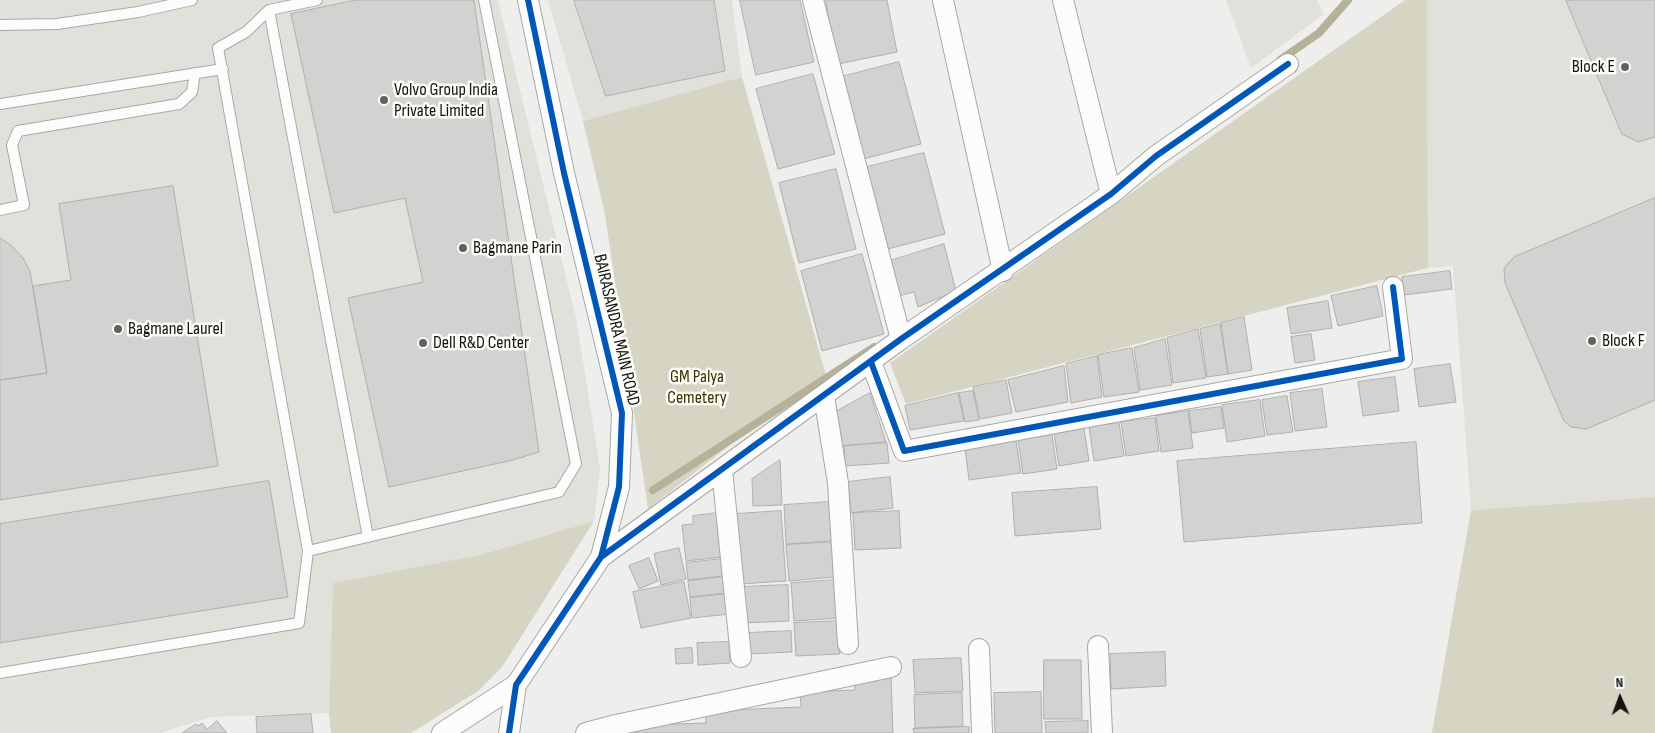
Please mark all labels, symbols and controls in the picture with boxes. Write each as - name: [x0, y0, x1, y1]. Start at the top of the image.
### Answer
- place label: Block E: [1572, 56, 1615, 78]
- marker: Block E: [1619, 61, 1631, 73]
- place label: Volvo Group India Private Limited: [394, 79, 498, 122]
- marker: Volvo Group India Private Limited: [378, 94, 390, 106]
- place label: Bagmane Parin: [473, 237, 562, 259]
- marker: Bagmane Parin: [457, 242, 469, 254]
- street label: BAIRASANDRA MAIN ROAD: [588, 252, 644, 408]
- place label: Bagmane Laurel: [128, 318, 223, 340]
- marker: Bagmane Laurel: [112, 323, 124, 335]
- place label: Block F: [1602, 330, 1645, 352]
- place label: Dell R&D Center: [433, 332, 529, 354]
- marker: Block F: [1586, 335, 1598, 347]
- marker: Dell R&D Center: [417, 337, 429, 349]
- park label: GM Palya Cemetery: [667, 366, 727, 408]
- north arrow: [1595, 673, 1645, 723]
- text: N: [1615, 674, 1623, 691]

